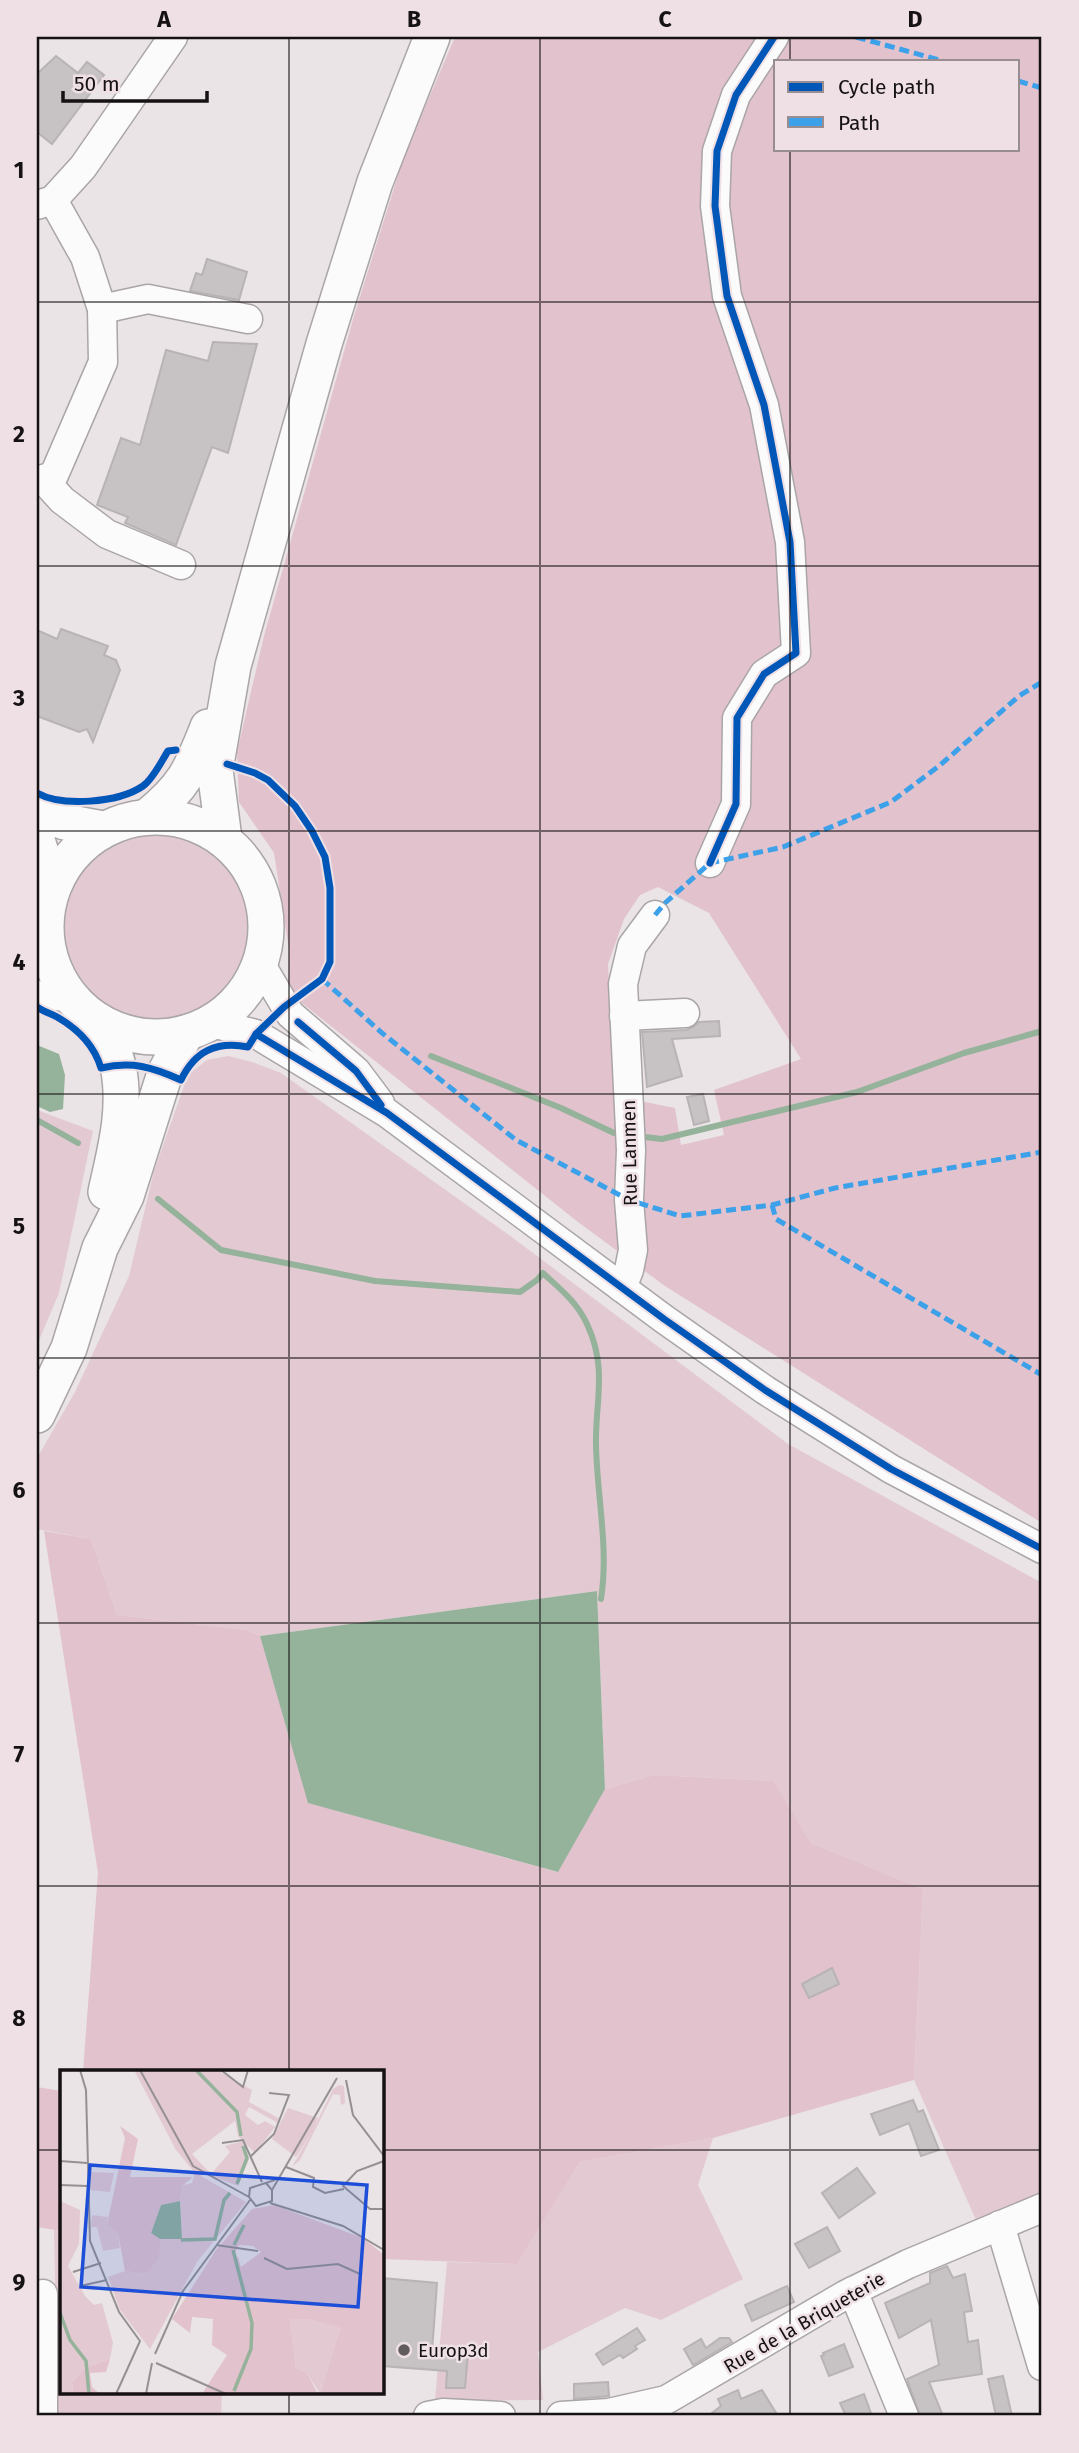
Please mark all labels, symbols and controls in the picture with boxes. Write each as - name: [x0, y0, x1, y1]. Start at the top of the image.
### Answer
- text: A: [156, 5, 171, 33]
- text: B: [407, 5, 421, 33]
- text: C: [658, 5, 672, 33]
- text: D: [908, 5, 923, 33]
- scale bar: [63, 60, 206, 104]
- legend: [774, 60, 1020, 150]
- text: 50 m: [74, 71, 120, 97]
- text: Cycle path: [838, 74, 936, 100]
- text: Path: [838, 110, 880, 136]
- text: 1: [14, 156, 24, 184]
- text: 2: [13, 420, 25, 448]
- text: 3: [12, 684, 25, 712]
- text: 4: [13, 948, 26, 976]
- street label: Rue Lanmen: [617, 1100, 642, 1206]
- text: 5: [13, 1212, 25, 1240]
- text: 6: [13, 1476, 26, 1504]
- text: 7: [14, 1740, 25, 1768]
- text: 8: [12, 2004, 26, 2032]
- inset map: [60, 2070, 383, 2394]
- street label: Rue de la Briqueterie: [719, 2267, 889, 2378]
- text: 9: [13, 2268, 26, 2296]
- place label: Europ3d: [418, 2339, 489, 2362]
- marker: Europ3d: [396, 2342, 412, 2358]

